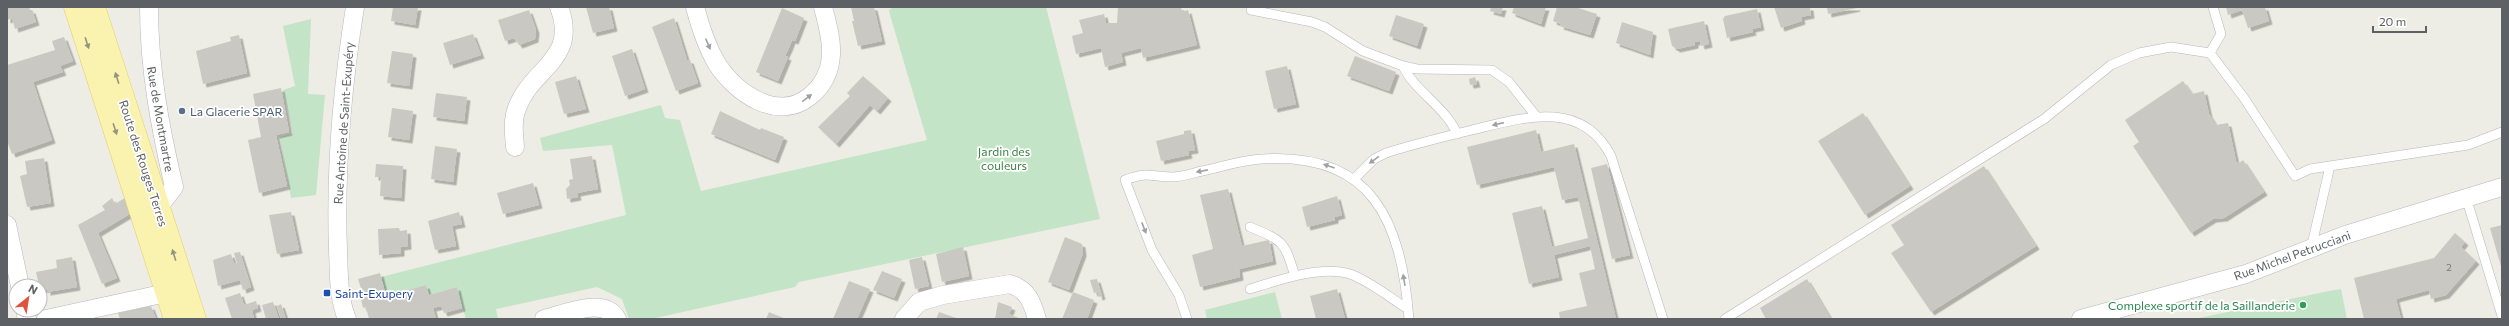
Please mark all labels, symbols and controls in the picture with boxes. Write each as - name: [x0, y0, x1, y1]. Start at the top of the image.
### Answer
- scale bar: [2373, 8, 2426, 34]
- text: 20 m: [2379, 14, 2406, 28]
- one-way arrow: [84, 37, 90, 49]
- one-way arrow: [705, 38, 711, 49]
- street label: Rue Antoine de Saint-Exupéry: [330, 41, 356, 205]
- street label: Rue de Montmartre: [145, 65, 177, 173]
- one-way arrow: [114, 72, 120, 84]
- one-way arrow: [801, 94, 812, 102]
- street label: Route des Rouges Terres: [117, 98, 171, 228]
- place label: La Glacerie SPAR: [190, 104, 283, 118]
- marker: La Glacerie SPAR: [177, 106, 187, 116]
- one-way arrow: [1492, 121, 1504, 127]
- one-way arrow: [112, 123, 118, 135]
- park label: Jardin des couleurs: [978, 144, 1030, 172]
- one-way arrow: [1369, 156, 1379, 164]
- one-way arrow: [1323, 163, 1335, 169]
- one-way arrow: [1196, 169, 1208, 175]
- one-way arrow: [1142, 223, 1148, 235]
- street label: Rue Michel Petrucciani: [2232, 227, 2352, 283]
- one-way arrow: [171, 249, 177, 261]
- house number: 2: [2446, 261, 2452, 273]
- one-way arrow: [1401, 274, 1407, 286]
- north arrow: [8, 278, 48, 318]
- text: N: [26, 281, 40, 297]
- place label: Saint-Exupery: [335, 286, 413, 300]
- marker: Saint-Exupery: [322, 288, 332, 298]
- place label: Complexe sportif de la Saillanderie: [2108, 298, 2295, 312]
- marker: Complexe sportif de la Saillanderie: [2298, 300, 2308, 310]

